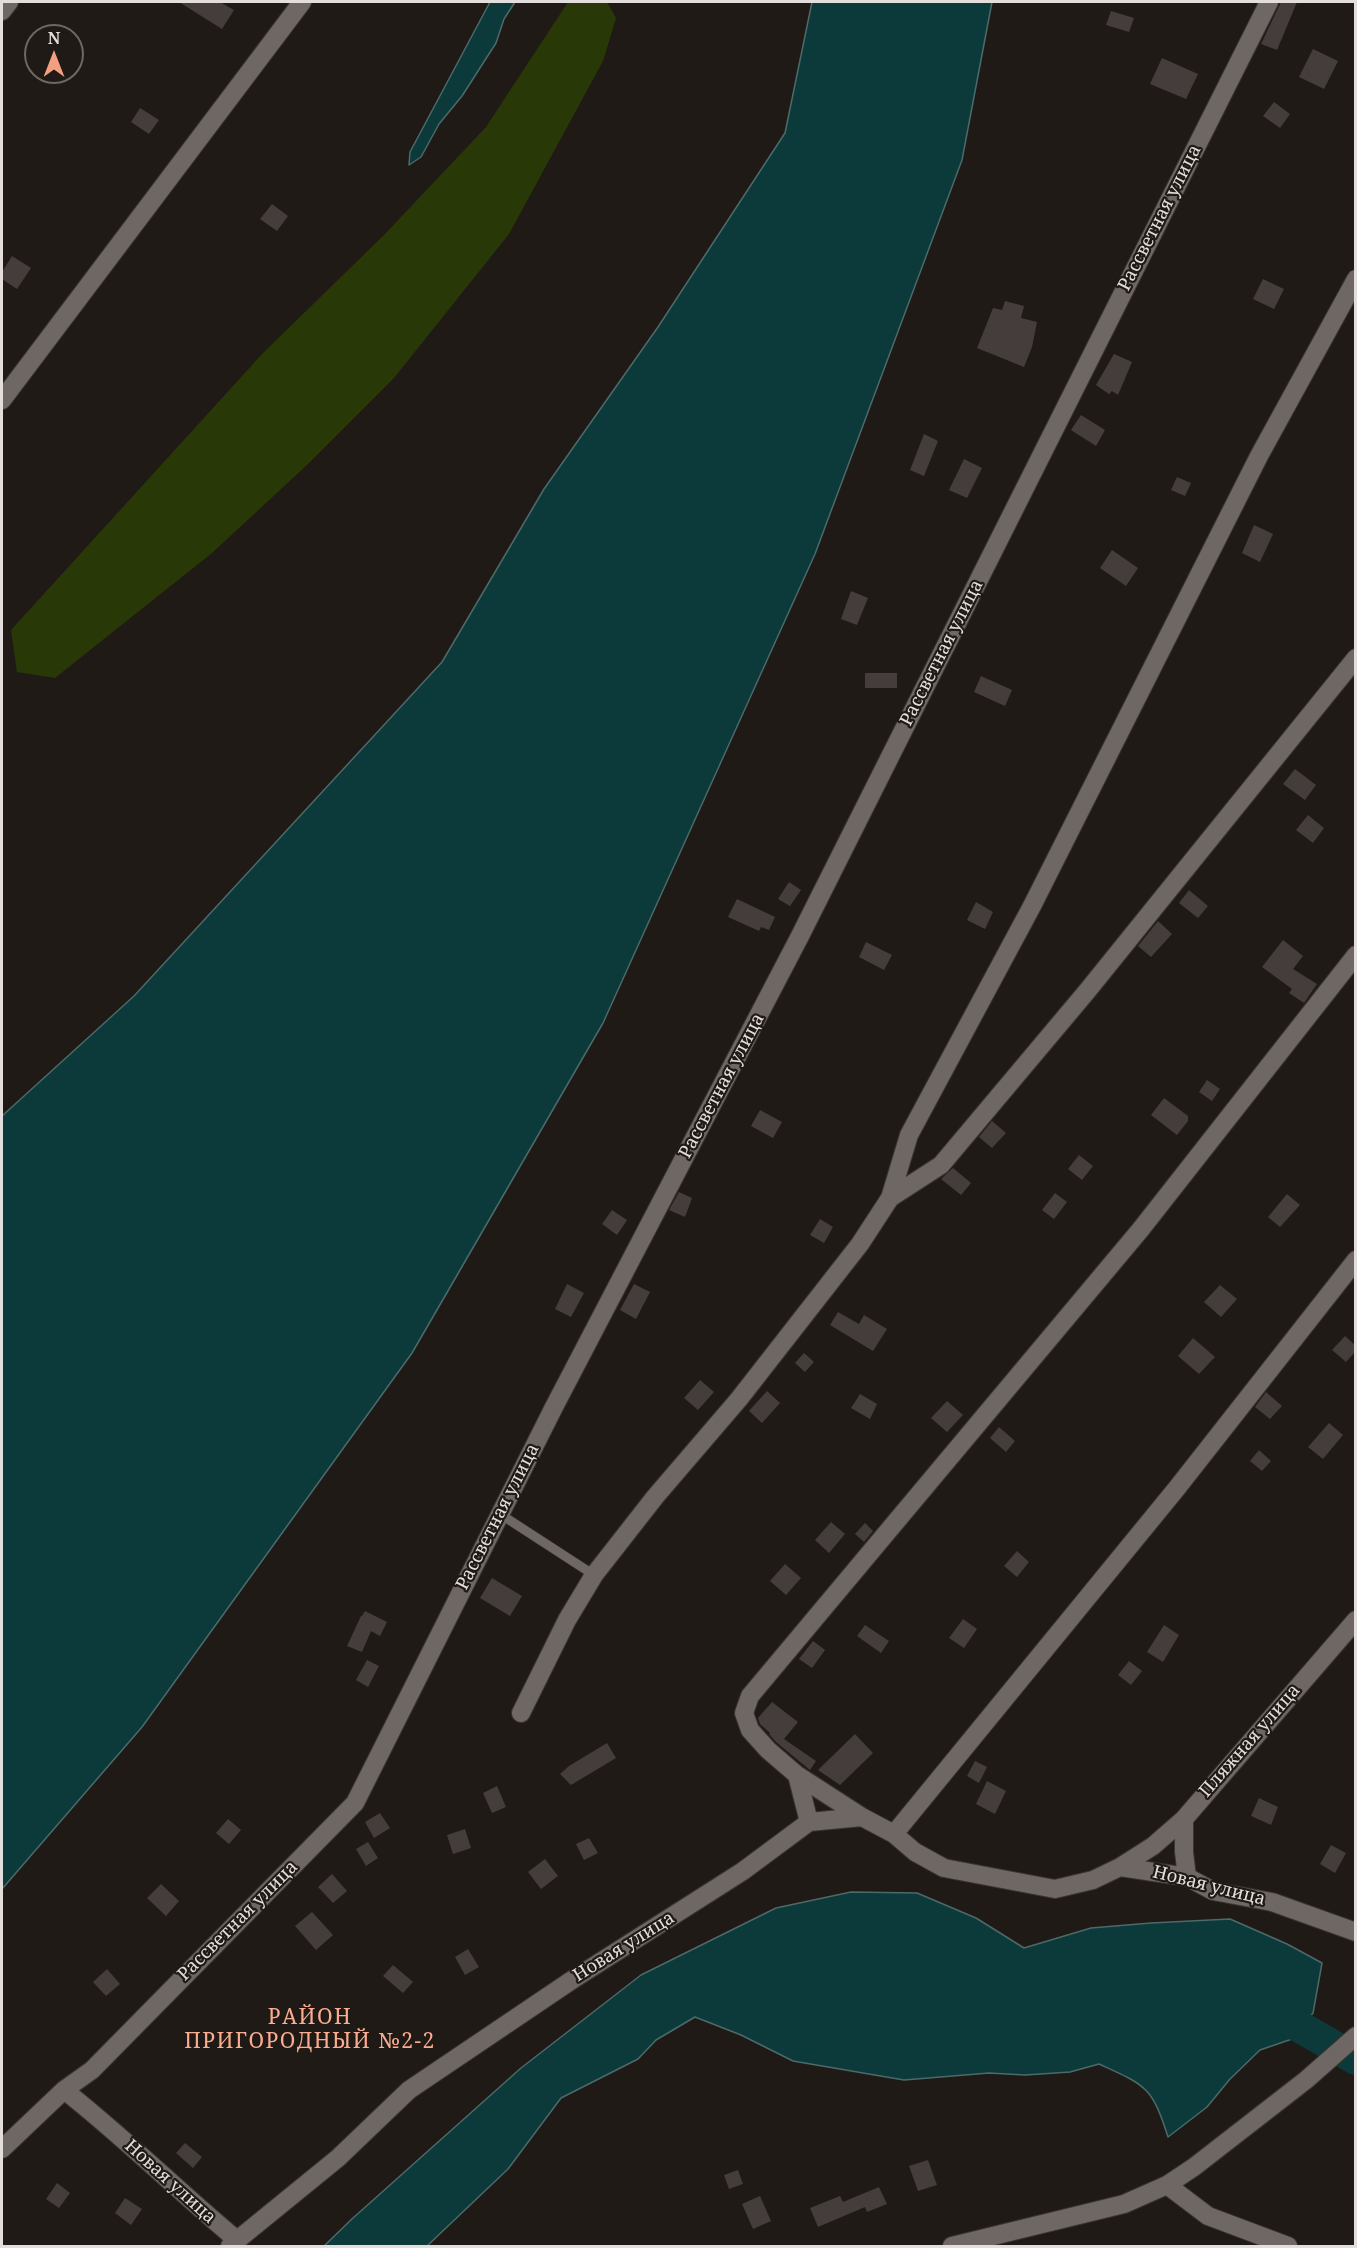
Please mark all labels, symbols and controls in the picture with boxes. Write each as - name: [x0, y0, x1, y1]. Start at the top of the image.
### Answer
- north arrow: [24, 24, 84, 84]
- text: N: [48, 27, 60, 49]
- street label: Рассветная улица: [1114, 141, 1206, 295]
- street label: Рассветная улица: [896, 576, 988, 730]
- street label: Рассветная улица: [675, 1010, 769, 1162]
- street label: Рассветная улица: [452, 1440, 544, 1594]
- street label: Пляжная улица: [1195, 1680, 1305, 1802]
- street label: Рассветная улица: [173, 1856, 303, 1986]
- street label: Новая улица: [1150, 1862, 1268, 1910]
- street label: Новая улица: [569, 1907, 679, 1987]
- district label: РАЙОН ПРИГОРОДНЫЙ №2-2: [184, 2005, 436, 2055]
- street label: Новая улица: [120, 2135, 220, 2229]

